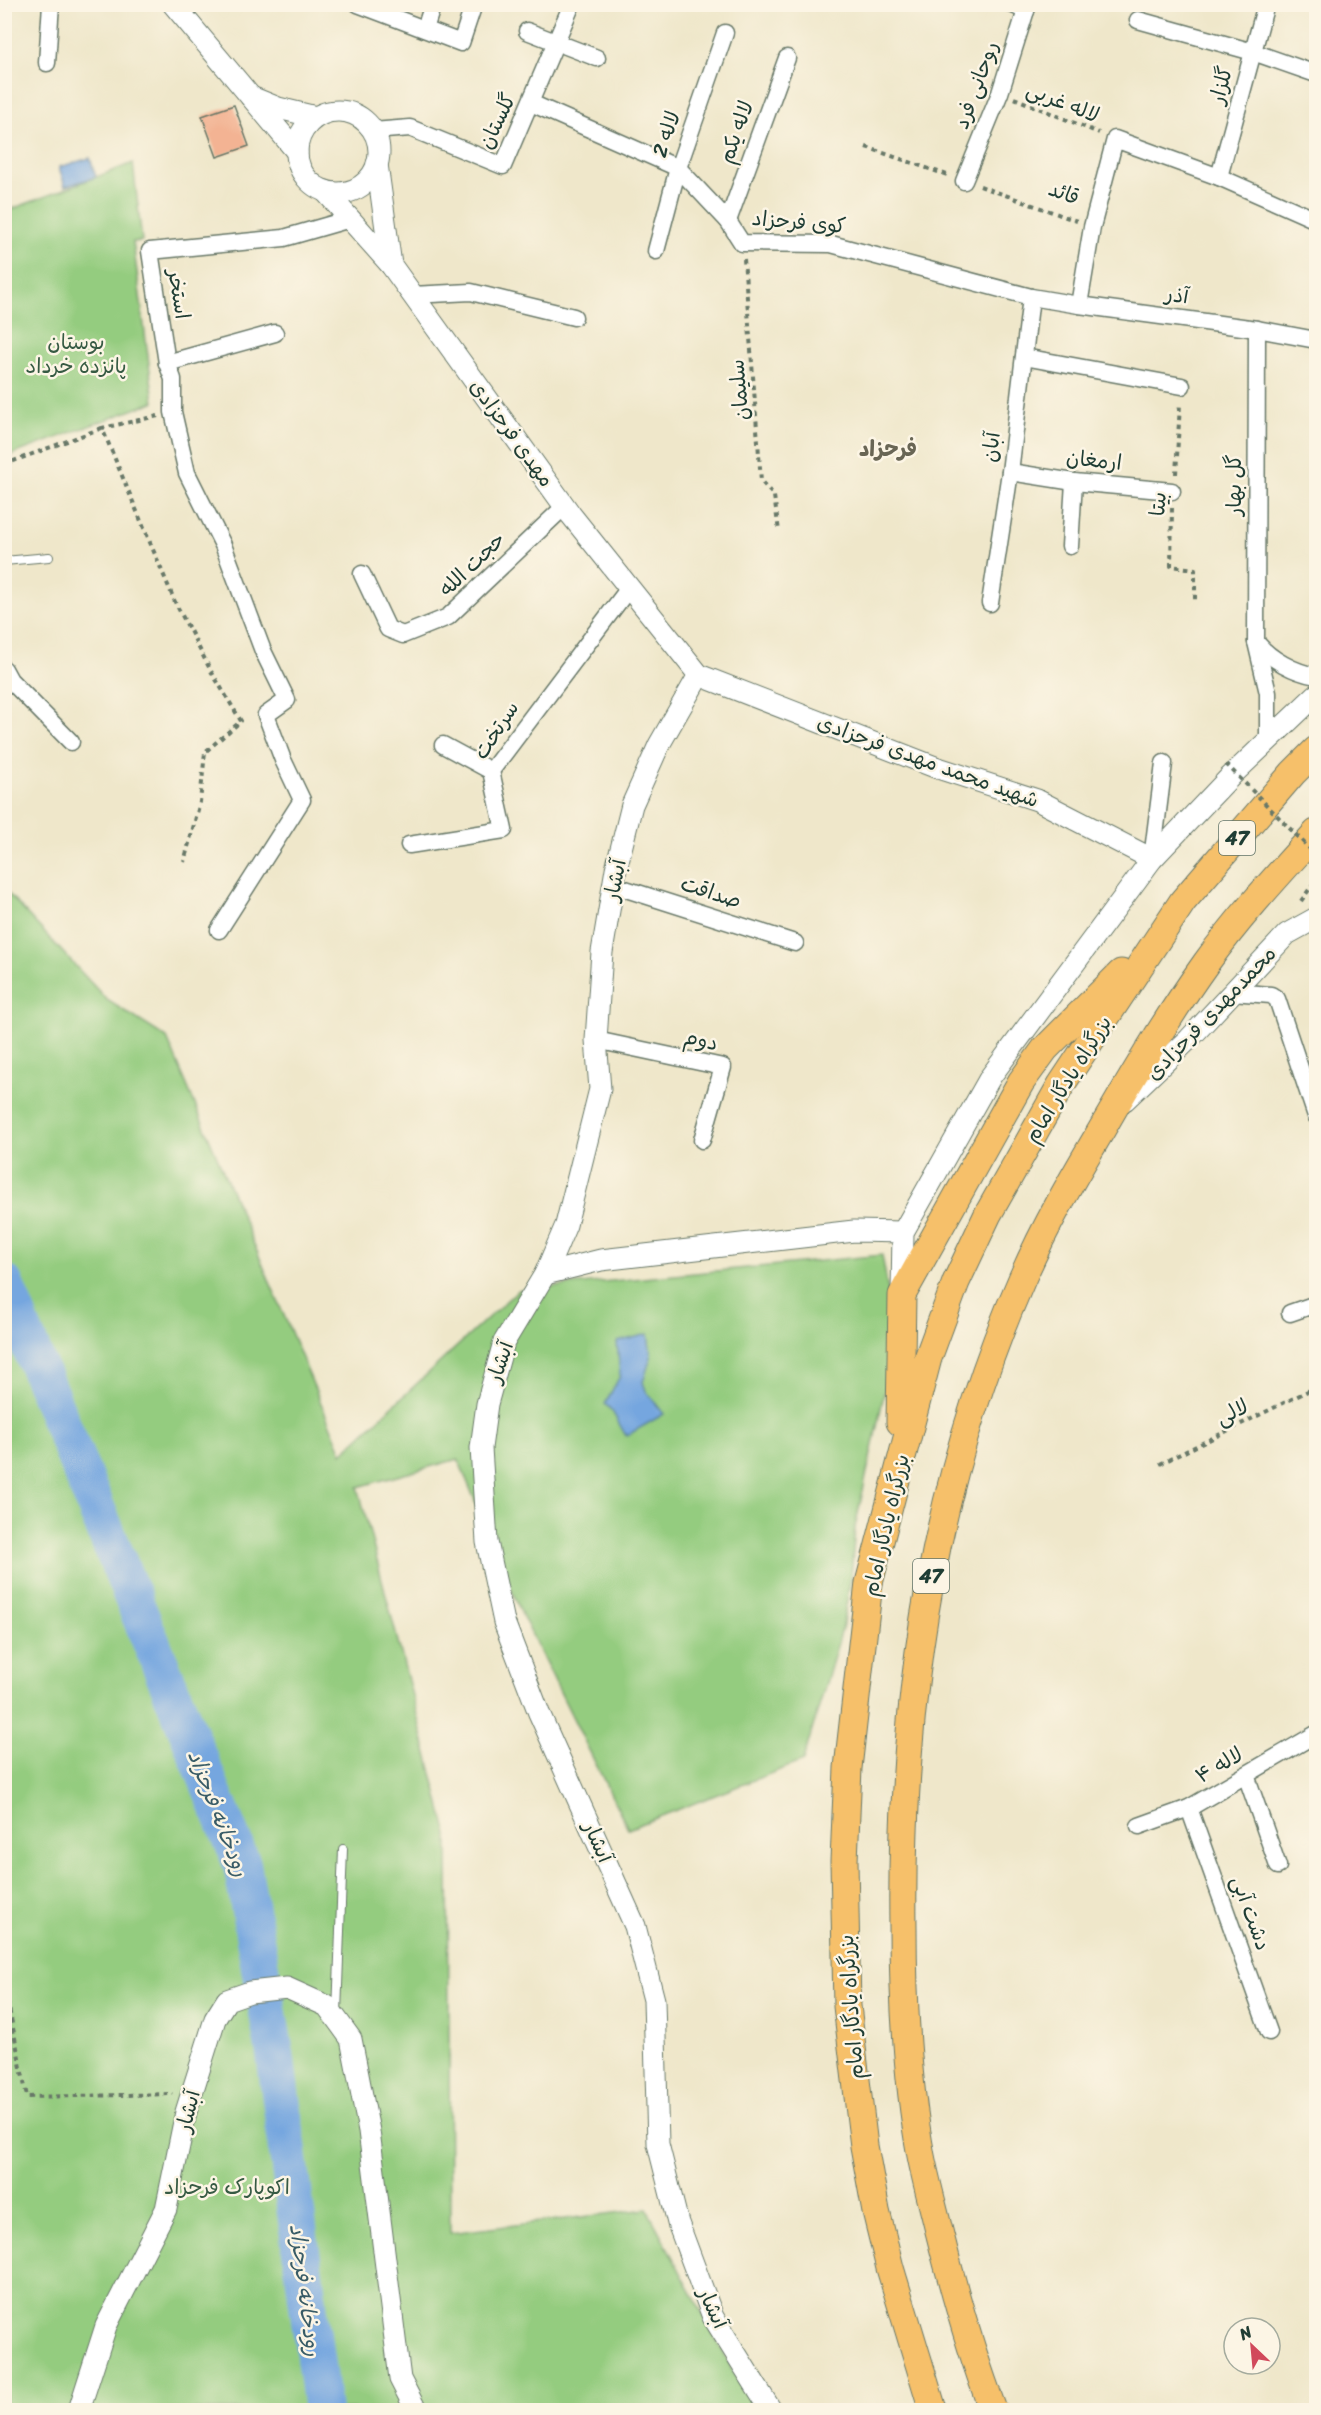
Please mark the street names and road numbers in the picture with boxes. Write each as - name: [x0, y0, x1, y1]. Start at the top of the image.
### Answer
- street label: روحانی فرد: [942, 35, 1010, 135]
- street label: گلزار: [1197, 62, 1244, 110]
- street label: لاله غربی: [1021, 70, 1105, 134]
- street label: گلستان: [467, 86, 527, 156]
- street label: لاله یکم: [707, 95, 765, 169]
- street label: لاله 2: [640, 106, 692, 162]
- street label: قائد: [1043, 170, 1085, 216]
- street label: کوی فرحزاد: [750, 199, 848, 245]
- street label: استخر: [156, 264, 202, 322]
- street label: آذر: [1161, 274, 1192, 316]
- street label: سلیمان: [717, 358, 761, 422]
- street label: مهدی فرحزادی: [459, 370, 565, 496]
- street label: آبان: [970, 429, 1012, 464]
- street label: ارمغان: [1064, 438, 1124, 482]
- street label: گل بهار: [1215, 454, 1253, 518]
- street label: بیتا: [1138, 490, 1178, 518]
- street label: حجت الله: [429, 522, 515, 606]
- street label: سرتخت: [463, 693, 529, 767]
- street label: شهید محمد مهدی فرحزادی: [812, 703, 1044, 819]
- road number: 47: [1219, 821, 1255, 855]
- street label: آبشار: [592, 855, 638, 906]
- street label: صداقت: [675, 864, 747, 920]
- street label: محمدمهدی فرحزادی: [1136, 936, 1286, 1090]
- street label: بزرگراه یادگار امام: [1013, 1007, 1123, 1151]
- street label: دوم: [680, 1018, 722, 1062]
- street label: آبشار: [475, 1335, 525, 1390]
- street label: لالی: [1209, 1388, 1255, 1436]
- street label: بزرگراه یادگار امام: [851, 1450, 921, 1600]
- road number: 47: [913, 1559, 949, 1593]
- street label: لاله ۴: [1188, 1736, 1250, 1794]
- street label: آبشار: [571, 1813, 624, 1870]
- street label: دشت آبی: [1220, 1870, 1282, 1956]
- street label: بزرگراه یادگار امام: [827, 1933, 875, 2081]
- street label: آبشار: [164, 2085, 212, 2138]
- street label: آبشار: [686, 2279, 740, 2336]

